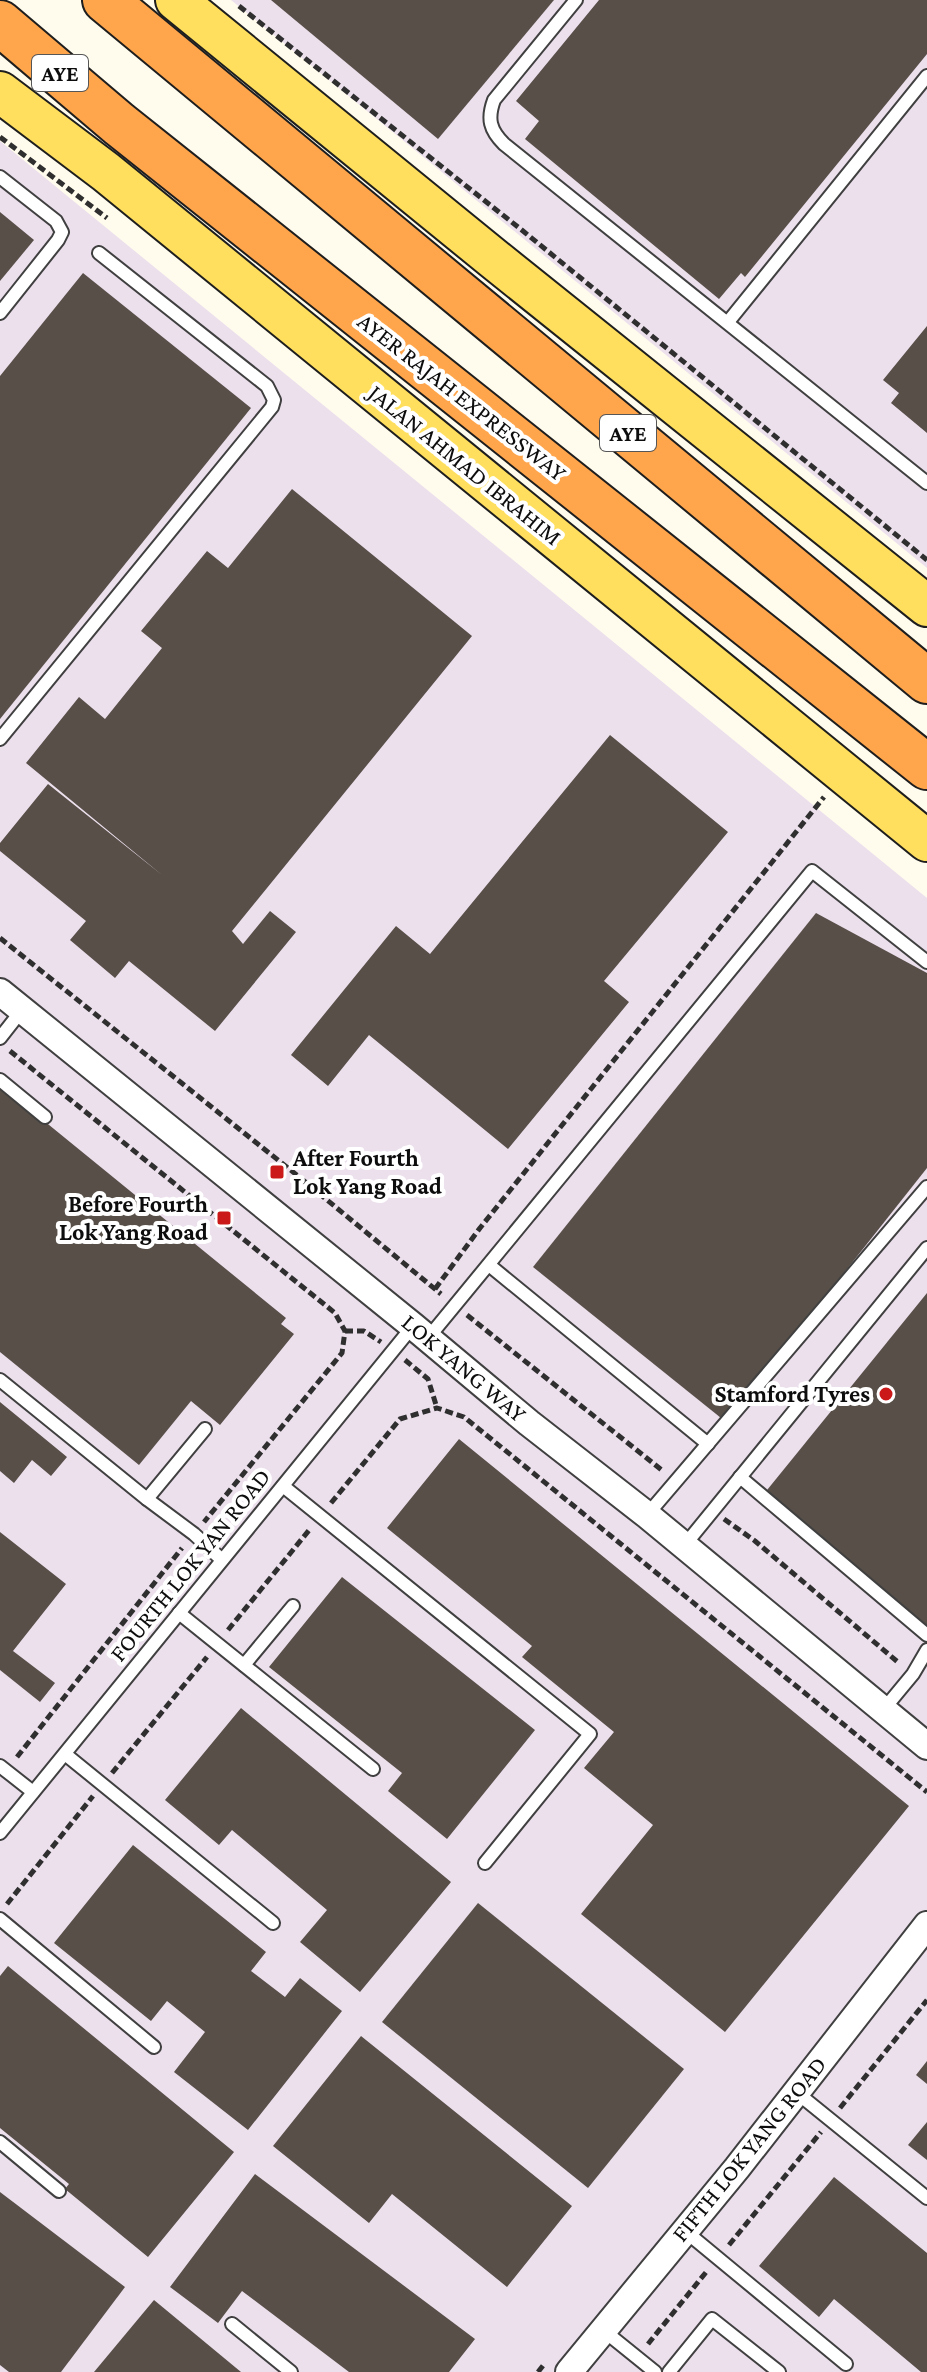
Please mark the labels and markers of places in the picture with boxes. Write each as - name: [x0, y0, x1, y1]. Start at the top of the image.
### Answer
- place label: After Fourth Lok Yang Road: [292, 1144, 442, 1199]
- marker: After Fourth Lok Yang Road: [268, 1163, 286, 1181]
- place label: Before Fourth Lok Yang Road: [59, 1190, 208, 1245]
- marker: Before Fourth Lok Yang Road: [215, 1209, 233, 1227]
- place label: Stamford Tyres: [715, 1380, 870, 1407]
- marker: Stamford Tyres: [877, 1385, 895, 1403]

